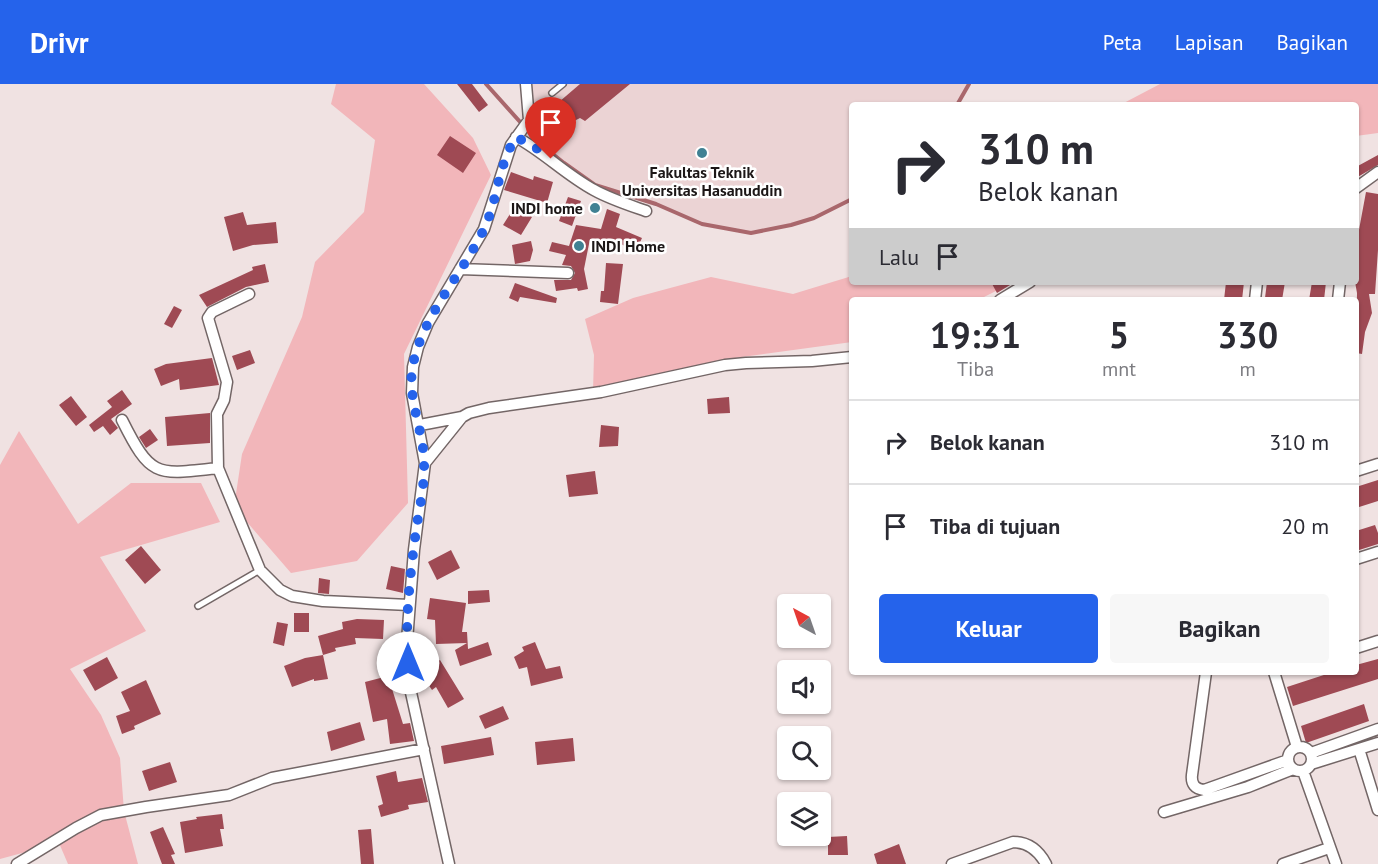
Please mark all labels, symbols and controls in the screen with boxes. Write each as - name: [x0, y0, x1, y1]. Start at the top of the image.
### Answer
- text: Drivr: [30, 24, 89, 61]
- text: Peta: [1103, 29, 1142, 56]
- text: Lapisan: [1175, 29, 1243, 56]
- text: Bagikan: [1276, 29, 1348, 56]
- pin: [525, 97, 576, 159]
- icon: arrive: [534, 106, 567, 139]
- text: 310 m: [978, 121, 1094, 176]
- icon: right: [879, 126, 957, 204]
- marker: Fakultas Teknik Universitas Hasanuddin: [695, 146, 709, 160]
- place label: Fakultas Teknik Universitas Hasanuddin: [622, 162, 782, 200]
- text: Belok kanan: [978, 174, 1118, 208]
- place label: INDI home: [511, 198, 583, 218]
- marker: INDI home: [588, 201, 602, 215]
- place label: INDI Home: [591, 236, 665, 256]
- marker: INDI Home: [572, 239, 586, 253]
- icon: arrive: [931, 240, 964, 273]
- text: Lalu: [879, 243, 919, 271]
- text: 19:31: [930, 311, 1021, 358]
- text: 5: [1109, 311, 1129, 358]
- text: 330: [1217, 311, 1278, 358]
- text: Tiba: [957, 356, 994, 382]
- text: mnt: [1102, 356, 1136, 382]
- text: m: [1239, 356, 1256, 382]
- icon: right: [879, 426, 912, 459]
- text: Belok kanan: [930, 428, 1045, 456]
- text: 310 m: [1269, 428, 1329, 456]
- icon: arrive: [879, 510, 912, 543]
- text: Tiba di tujuan: [930, 512, 1060, 540]
- text: 20 m: [1281, 512, 1329, 540]
- north arrow: [777, 594, 831, 648]
- map controls: [777, 594, 831, 846]
- button: Keluar: [879, 594, 1098, 663]
- button: Bagikan: [1110, 594, 1329, 663]
- position arrow: [376, 631, 440, 695]
- button: sound: [777, 660, 831, 714]
- button: search: [777, 726, 831, 780]
- button: layers: [777, 792, 831, 846]

